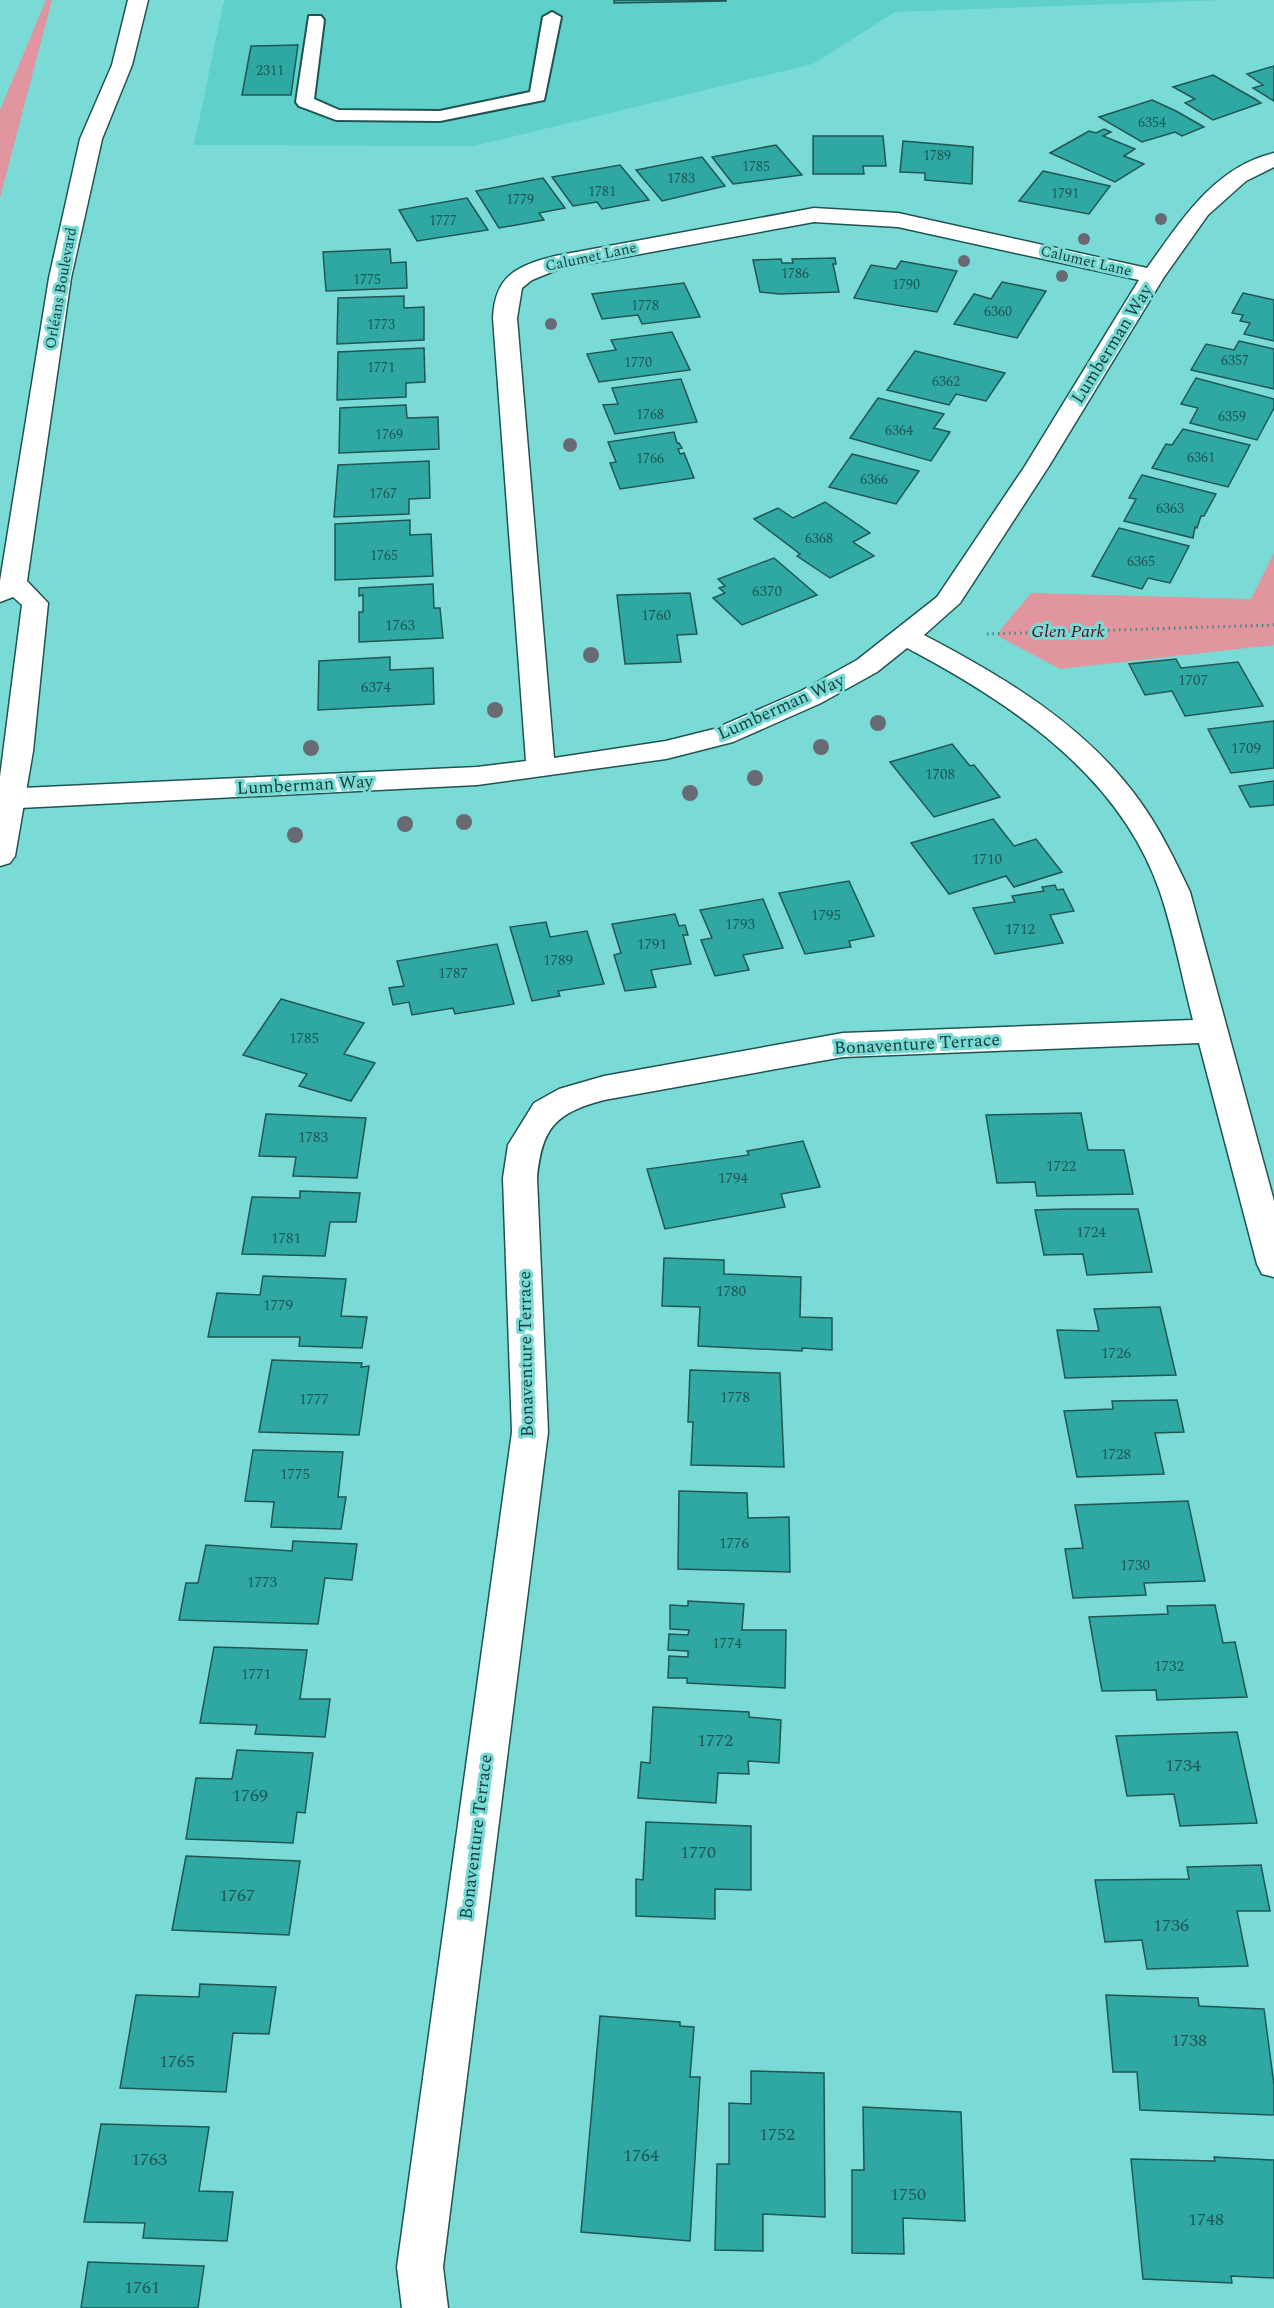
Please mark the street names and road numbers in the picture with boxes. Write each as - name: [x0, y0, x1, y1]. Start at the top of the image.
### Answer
- street label: Orléans Boulevard: [39, 225, 83, 351]
- street label: Calumet Lane: [543, 236, 639, 278]
- street label: Calumet Lane: [1038, 239, 1134, 283]
- street label: Lumberman Way: [1064, 278, 1160, 409]
- street label: Lumberman Way: [713, 666, 850, 747]
- street label: Lumberman Way: [236, 768, 375, 802]
- street label: Bonaventure Terrace: [833, 1026, 1001, 1062]
- street label: Bonaventure Terrace: [511, 1271, 541, 1437]
- street label: Bonaventure Terrace: [452, 1753, 500, 1921]

